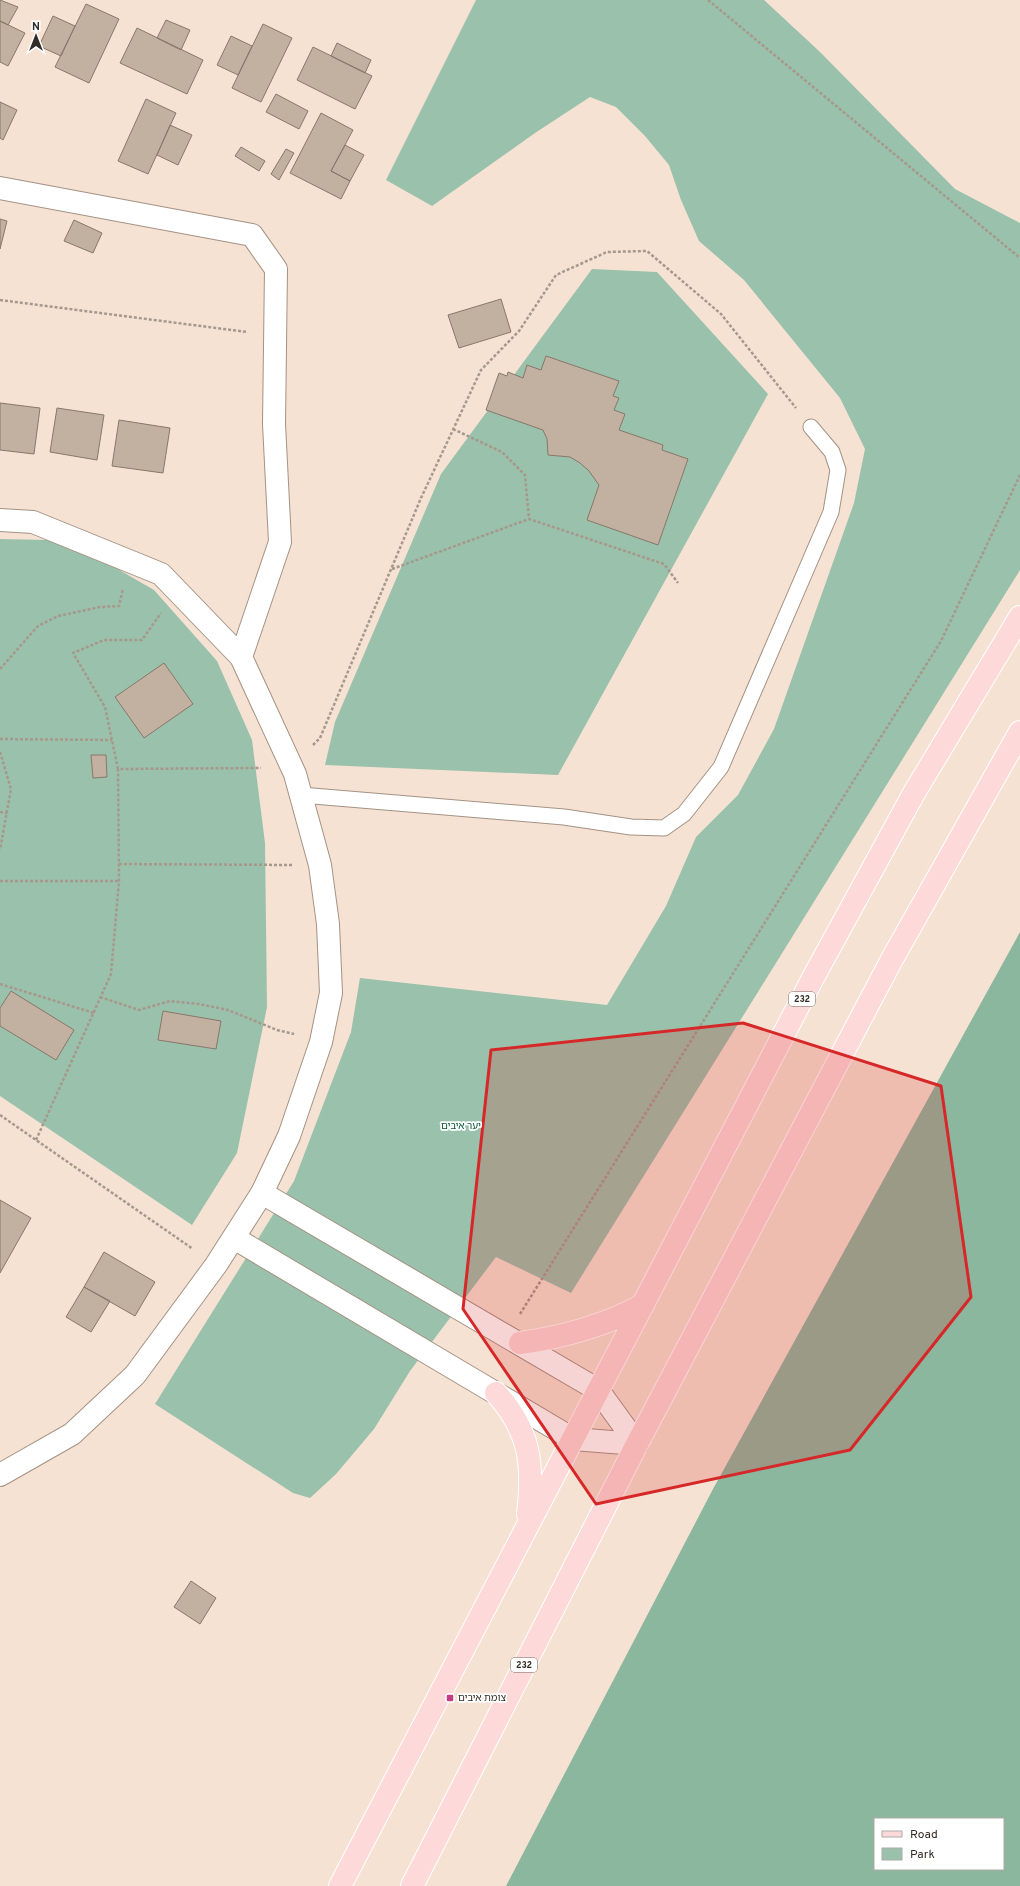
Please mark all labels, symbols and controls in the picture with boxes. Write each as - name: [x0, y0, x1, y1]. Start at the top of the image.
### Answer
- north arrow: [16, 16, 56, 56]
- text: N: [32, 20, 40, 34]
- road number: 232: [789, 992, 815, 1006]
- park label: יער איבים: [441, 1120, 481, 1133]
- road number: 232: [511, 1658, 537, 1672]
- place label: צומת איבים: [458, 1692, 506, 1705]
- marker: צומת איבים: [445, 1693, 455, 1703]
- legend: [874, 1818, 1004, 1870]
- text: Road: [910, 1827, 938, 1843]
- text: Park: [910, 1847, 935, 1863]

